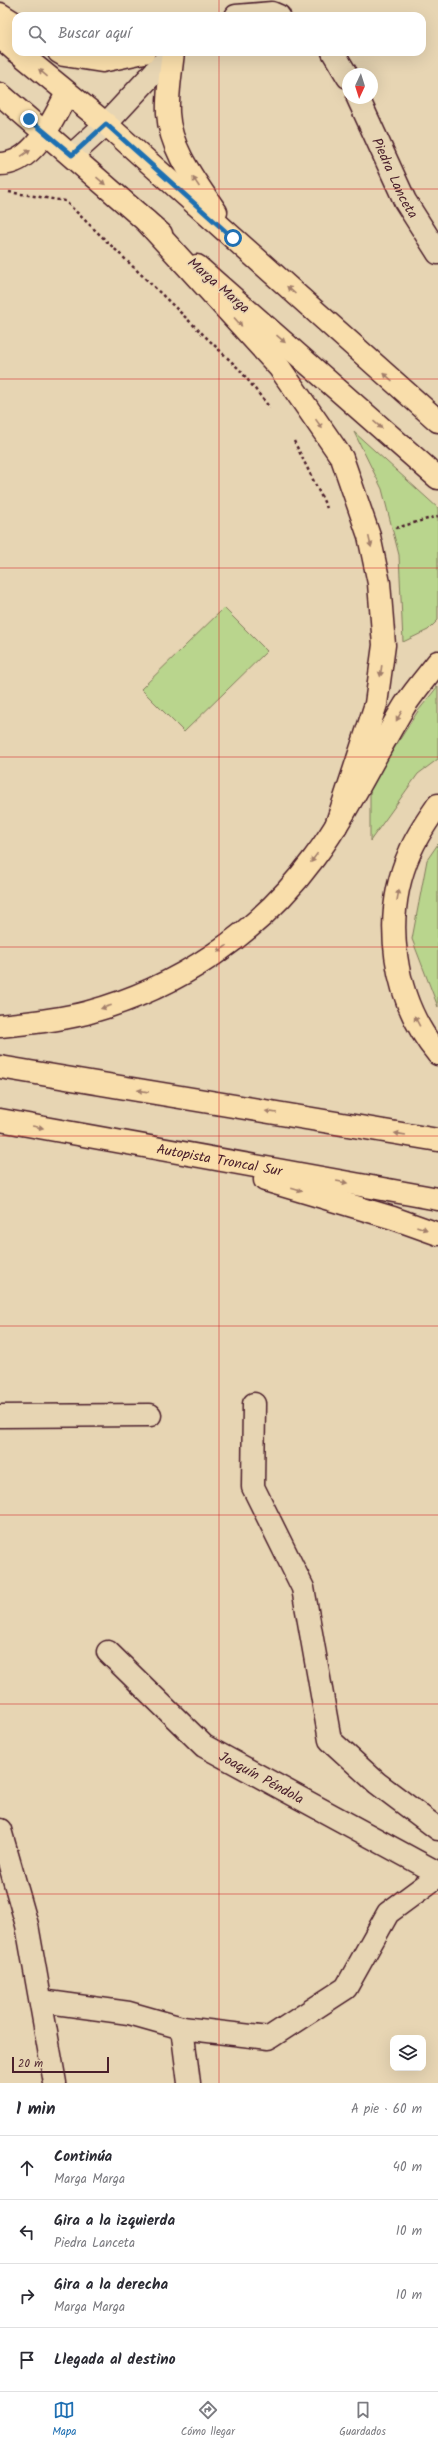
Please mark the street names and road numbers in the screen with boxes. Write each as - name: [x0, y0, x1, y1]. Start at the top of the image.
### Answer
- street label: Piedra Lanceta: [365, 134, 423, 223]
- street label: Marga Marga: [182, 252, 254, 319]
- street label: Autopista Troncal Sur: [155, 1138, 285, 1183]
- street label: Joaquín Péndola: [215, 1746, 308, 1810]

